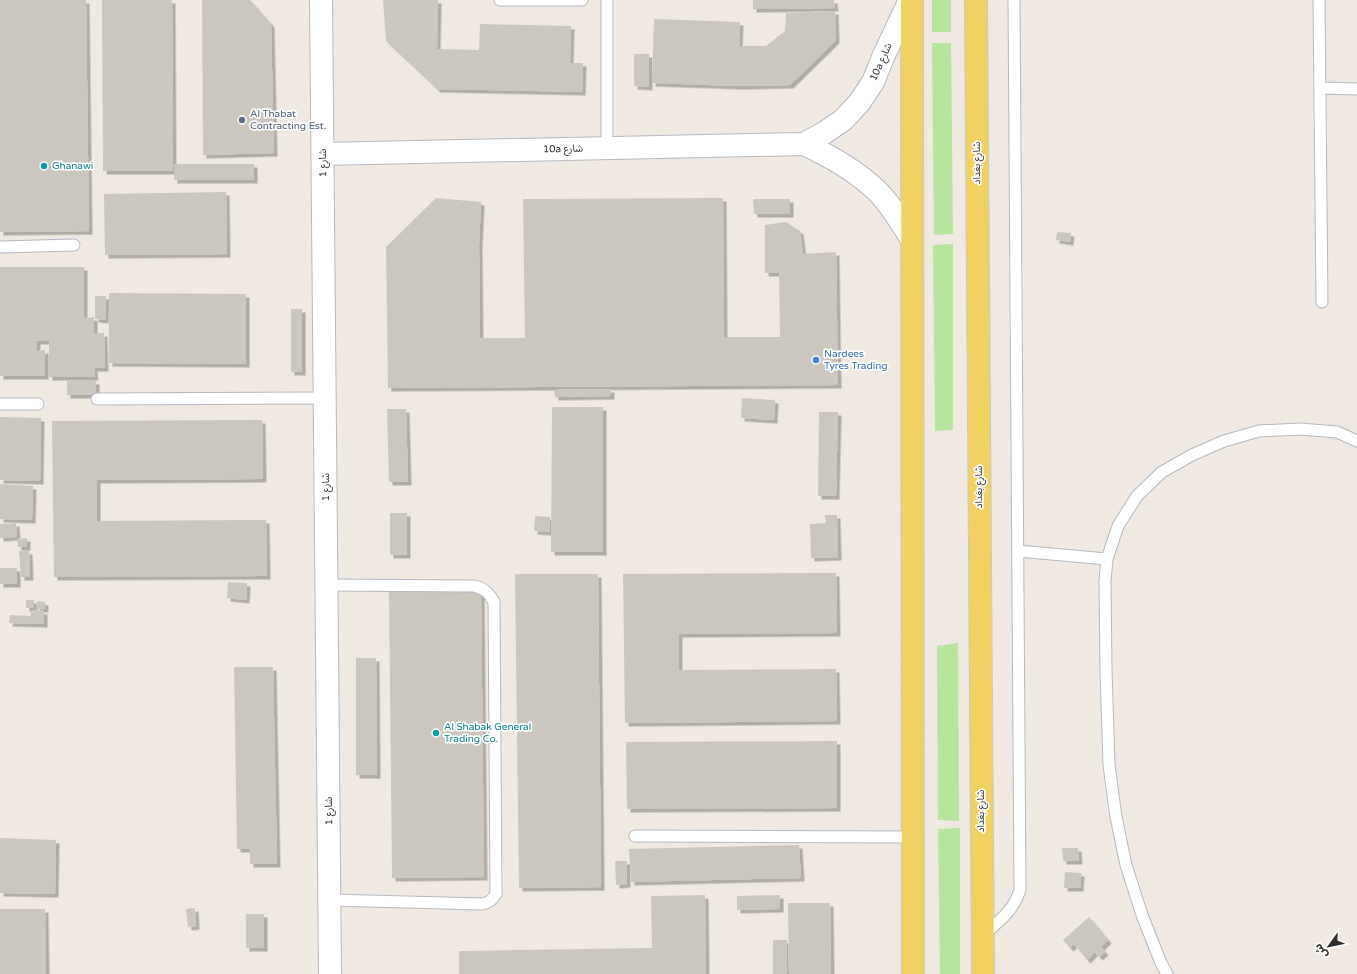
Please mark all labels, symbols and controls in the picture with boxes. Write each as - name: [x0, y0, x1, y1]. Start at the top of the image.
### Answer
- street label: 10a شارع: [867, 41, 896, 83]
- place label: Al Thabat Contracting Est.: [250, 108, 326, 132]
- marker: Al Thabat Contracting Est.: [237, 115, 247, 125]
- street label: شارع بغداد: [971, 142, 984, 184]
- street label: 10a شارع: [543, 143, 583, 156]
- street label: شارع 1: [317, 149, 330, 177]
- place label: Ghanawi: [52, 160, 93, 172]
- marker: Ghanawi: [39, 161, 49, 171]
- place label: Nardees Tyres Trading: [824, 348, 888, 372]
- marker: Nardees Tyres Trading: [811, 355, 821, 365]
- street label: شارع بغداد: [973, 466, 986, 508]
- street label: شارع 1: [320, 473, 333, 501]
- place label: Al Shabak General Trading Co.: [444, 721, 531, 745]
- marker: Al Shabak General Trading Co.: [431, 728, 441, 738]
- street label: شارع بغداد: [975, 790, 988, 832]
- street label: شارع 1: [323, 797, 336, 825]
- north arrow: [1309, 926, 1349, 966]
- text: ش: [1311, 941, 1331, 961]

